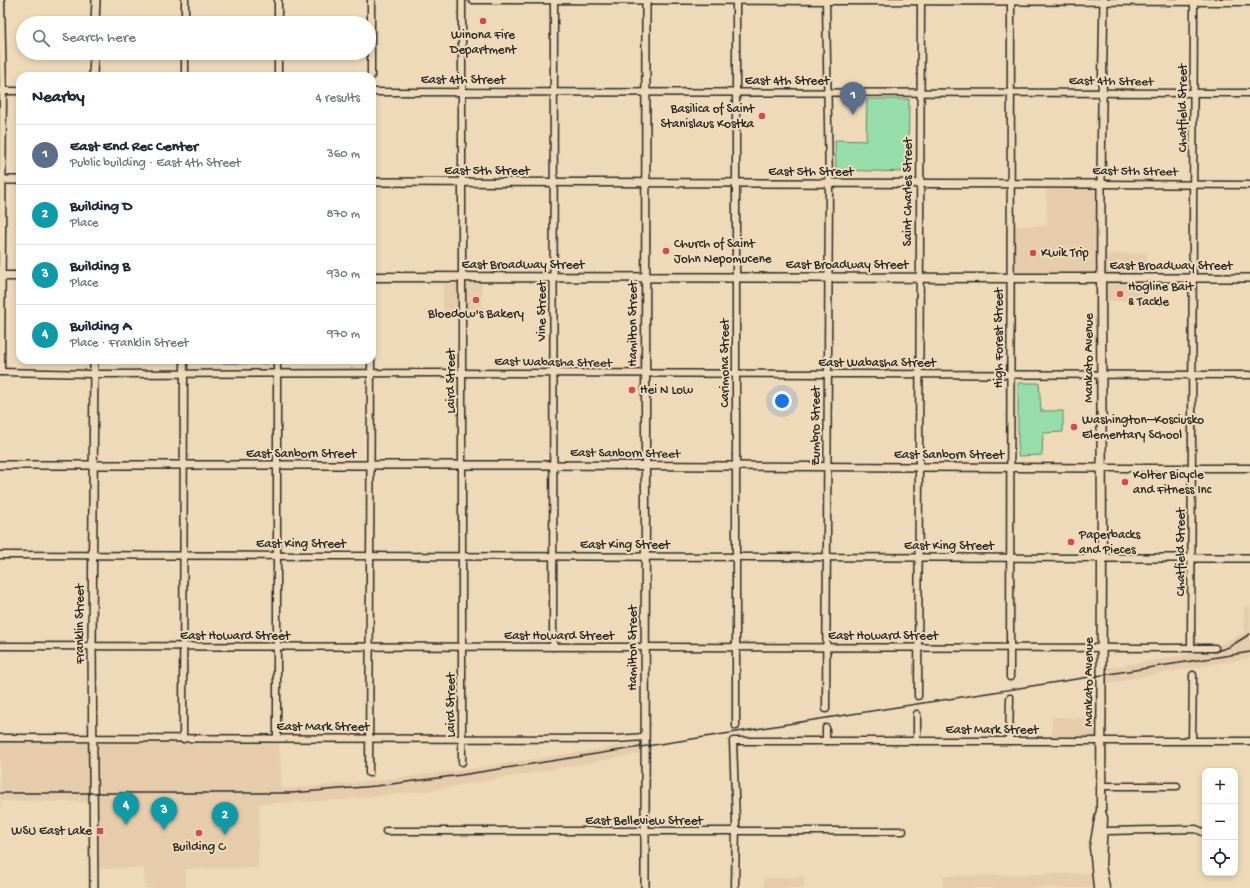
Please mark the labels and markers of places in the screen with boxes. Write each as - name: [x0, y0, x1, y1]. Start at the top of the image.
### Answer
- marker: Winona Fire Department: [478, 16, 488, 26]
- place label: Winona Fire Department: [449, 28, 518, 58]
- pin: 1: [840, 82, 866, 115]
- place label: Basilica of Saint Stanislaus Kostka: [661, 102, 756, 132]
- marker: Basilica of Saint Stanislaus Kostka: [757, 111, 767, 121]
- place label: Church of Saint John Nepomucene: [674, 237, 772, 267]
- marker: Church of Saint John Nepomucene: [661, 246, 671, 256]
- place label: Kwik Trip: [1041, 246, 1089, 261]
- marker: Kwik Trip: [1028, 248, 1038, 258]
- place label: Hogline Bait & Tackle: [1128, 280, 1195, 310]
- marker: Hogline Bait & Tackle: [1115, 289, 1125, 299]
- marker: Bloedow's Bakery: [471, 295, 481, 305]
- place label: Bloedow's Bakery: [427, 307, 525, 322]
- place label: Hei N Low: [640, 383, 693, 398]
- marker: Hei N Low: [627, 385, 637, 395]
- place label: Washington–Kosciusko Elementary School: [1082, 413, 1204, 443]
- marker: Washington–Kosciusko Elementary School: [1069, 422, 1079, 432]
- place label: Kolter Bicycle and Fitness Inc: [1133, 468, 1212, 498]
- marker: Kolter Bicycle and Fitness Inc: [1120, 477, 1130, 487]
- place label: Paperbacks and Pieces: [1078, 528, 1141, 558]
- marker: Paperbacks and Pieces: [1066, 537, 1076, 547]
- pin: 4: [113, 792, 139, 825]
- pin: 3: [151, 797, 177, 830]
- pin: 2: [212, 802, 238, 835]
- place label: WSU East Lake: [11, 824, 92, 839]
- marker: WSU East Lake: [95, 826, 105, 836]
- marker: Building C: [194, 828, 204, 838]
- place label: Building C: [172, 840, 226, 855]

